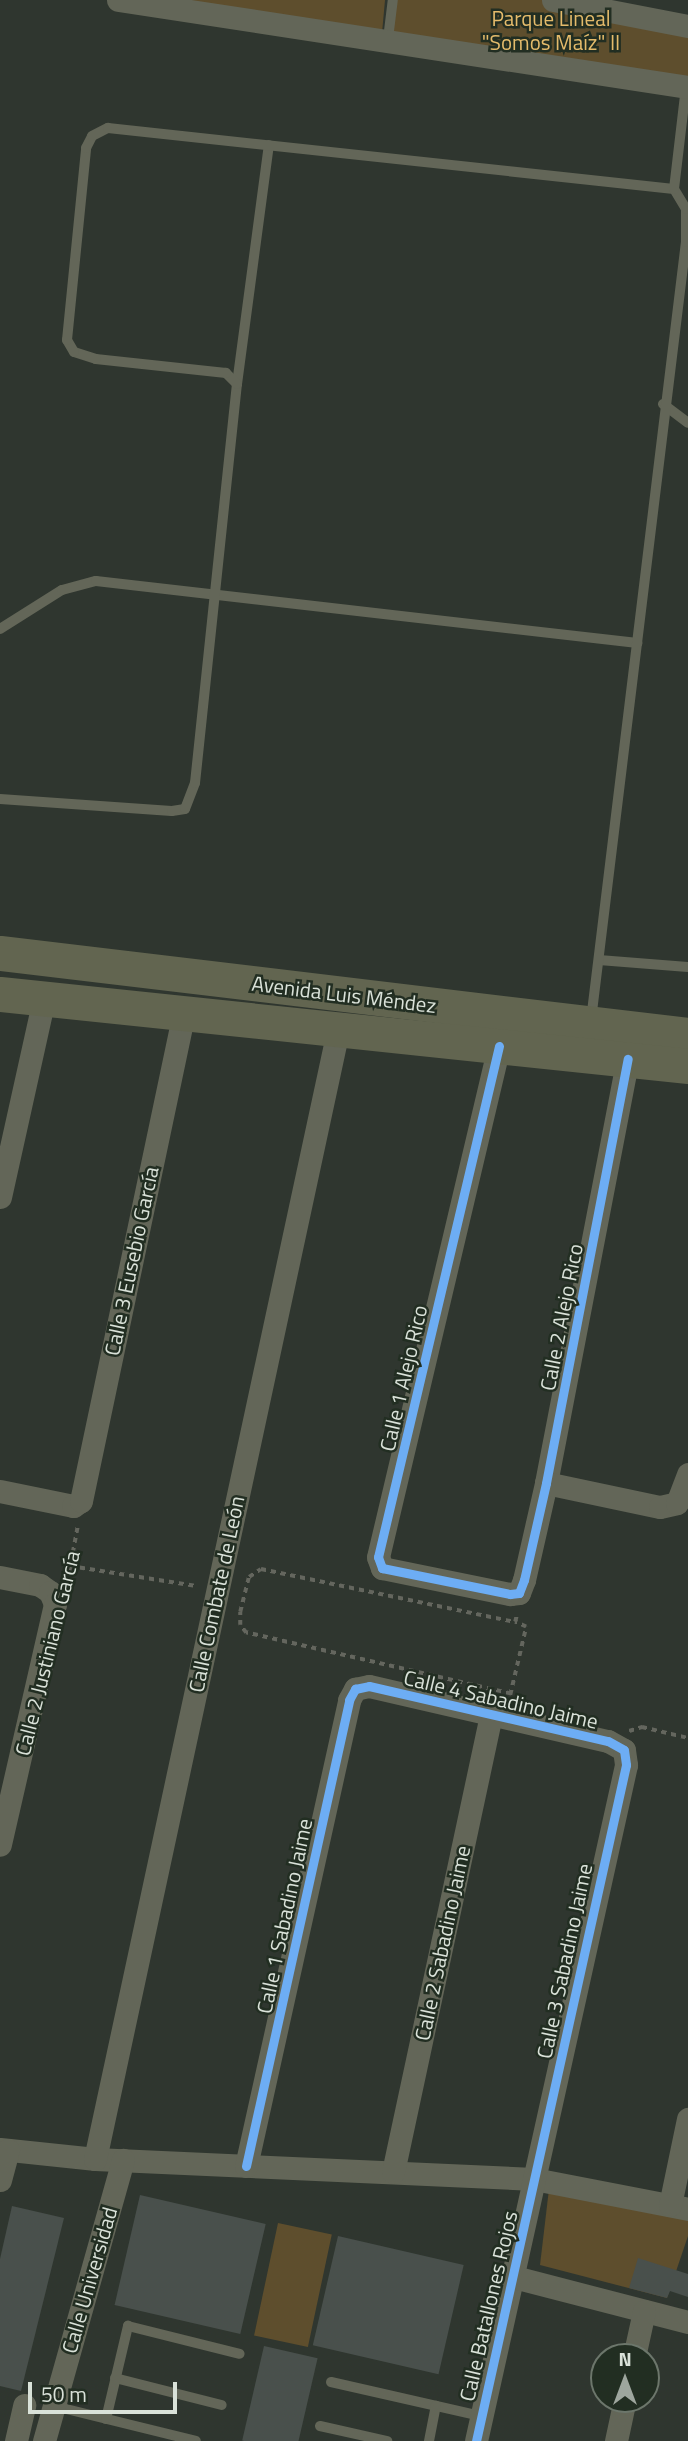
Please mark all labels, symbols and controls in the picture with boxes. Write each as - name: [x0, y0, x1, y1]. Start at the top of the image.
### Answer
- park label: Parque Lineal "Somos Maíz" II: [482, 5, 620, 55]
- street label: Avenida Luis Méndez: [250, 970, 438, 1018]
- street label: Calle 3 Eusebio García: [99, 1164, 163, 1358]
- street label: Calle 2 Alejo Rico: [534, 1241, 588, 1393]
- street label: Calle 1 Alejo Rico: [374, 1302, 432, 1454]
- street label: Calle Combate de León: [183, 1493, 249, 1695]
- street label: Calle 2 Justiniano García: [9, 1548, 85, 1758]
- street label: Calle 4 Sabadino Jaime: [401, 1664, 601, 1734]
- street label: Calle 1 Sabadino Jaime: [251, 1816, 317, 2016]
- street label: Calle 2 Sabadino Jaime: [409, 1843, 475, 2043]
- street label: Calle 3 Sabadino Jaime: [531, 1861, 597, 2061]
- street label: Calle Universidad: [56, 2204, 122, 2356]
- street label: Calle Batallones Rojos: [454, 2208, 522, 2404]
- north arrow: [590, 2343, 660, 2413]
- text: N: [618, 2344, 632, 2373]
- scale bar: [32, 2368, 180, 2412]
- text: 50 m: [41, 2378, 87, 2410]

